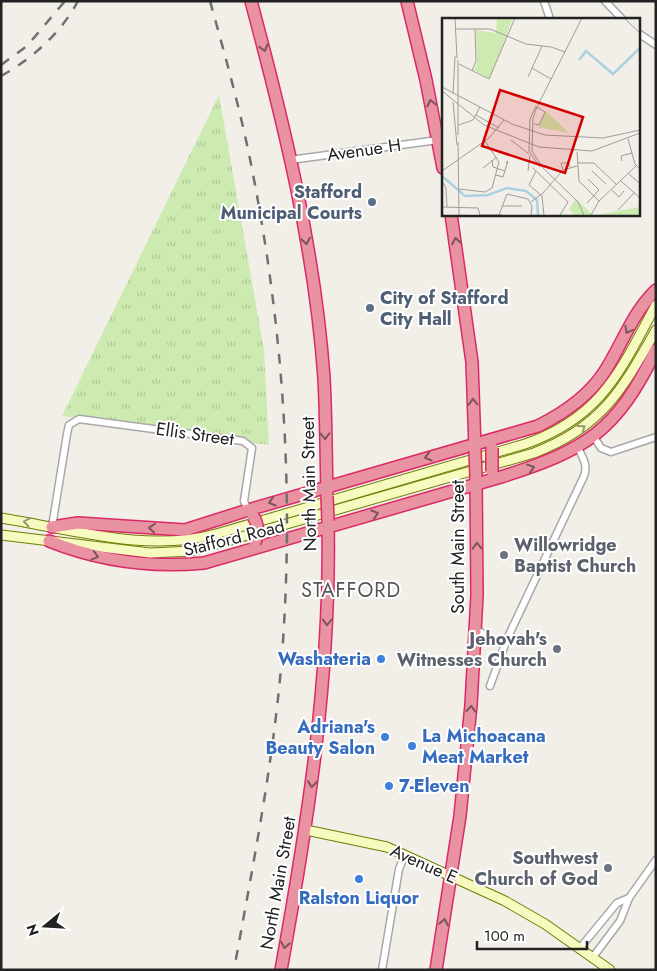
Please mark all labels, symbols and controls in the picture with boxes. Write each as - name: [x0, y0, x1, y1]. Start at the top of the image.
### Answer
- inset map: [442, 18, 640, 215]
- one-way arrow: [258, 44, 268, 52]
- one-way arrow: [426, 98, 436, 107]
- street label: Avenue H: [325, 132, 403, 168]
- place label: Stafford Municipal Courts: [220, 179, 362, 226]
- marker: Stafford Municipal Courts: [366, 196, 378, 208]
- one-way arrow: [452, 236, 462, 245]
- one-way arrow: [300, 237, 310, 246]
- place label: City of Stafford City Hall: [380, 285, 508, 332]
- marker: City of Stafford City Hall: [364, 302, 376, 314]
- one-way arrow: [624, 324, 634, 333]
- one-way arrow: [468, 398, 479, 406]
- street label: Ellis Street: [154, 416, 236, 452]
- street label: North Main Street: [295, 416, 323, 552]
- one-way arrow: [576, 425, 585, 434]
- one-way arrow: [320, 432, 331, 440]
- one-way arrow: [424, 452, 432, 462]
- one-way arrow: [526, 463, 534, 473]
- street label: South Main Street: [445, 479, 471, 614]
- one-way arrow: [268, 497, 276, 507]
- one-way arrow: [370, 510, 378, 520]
- street label: Stafford Road: [181, 513, 287, 563]
- one-way arrow: [22, 518, 31, 528]
- one-way arrow: [148, 523, 156, 534]
- place label: Willowridge Baptist Church: [514, 532, 636, 579]
- one-way arrow: [472, 542, 482, 550]
- marker: Willowridge Baptist Church: [498, 549, 510, 561]
- one-way arrow: [91, 551, 99, 561]
- district label: STAFFORD: [301, 576, 401, 605]
- one-way arrow: [321, 619, 332, 627]
- place label: Jehovah's Witnesses Church: [397, 626, 547, 673]
- marker: Jehovah's Witnesses Church: [551, 643, 563, 655]
- place label: Washateria: [278, 646, 371, 672]
- marker: Washateria: [375, 653, 387, 665]
- one-way arrow: [465, 704, 476, 712]
- place label: Adriana's Beauty Salon: [265, 714, 375, 761]
- place label: La Michoacana Meat Market: [422, 723, 546, 770]
- marker: Adriana's Beauty Salon: [379, 731, 391, 743]
- marker: La Michoacana Meat Market: [406, 740, 418, 752]
- place label: 7-Eleven: [399, 773, 470, 799]
- marker: 7-Eleven: [383, 780, 395, 792]
- one-way arrow: [307, 781, 318, 789]
- street label: North Main Street: [253, 814, 303, 952]
- street label: Avenue E: [386, 838, 462, 890]
- place label: Southwest Church of God: [475, 845, 598, 892]
- marker: Southwest Church of God: [602, 862, 614, 874]
- marker: Ralston Liquor: [353, 873, 365, 885]
- place label: Ralston Liquor: [299, 885, 420, 911]
- north arrow: [20, 901, 70, 951]
- one-way arrow: [438, 917, 448, 926]
- scale bar: [477, 918, 587, 950]
- text: N: [21, 922, 44, 938]
- text: 100 m: [484, 925, 525, 947]
- one-way arrow: [281, 940, 291, 949]

